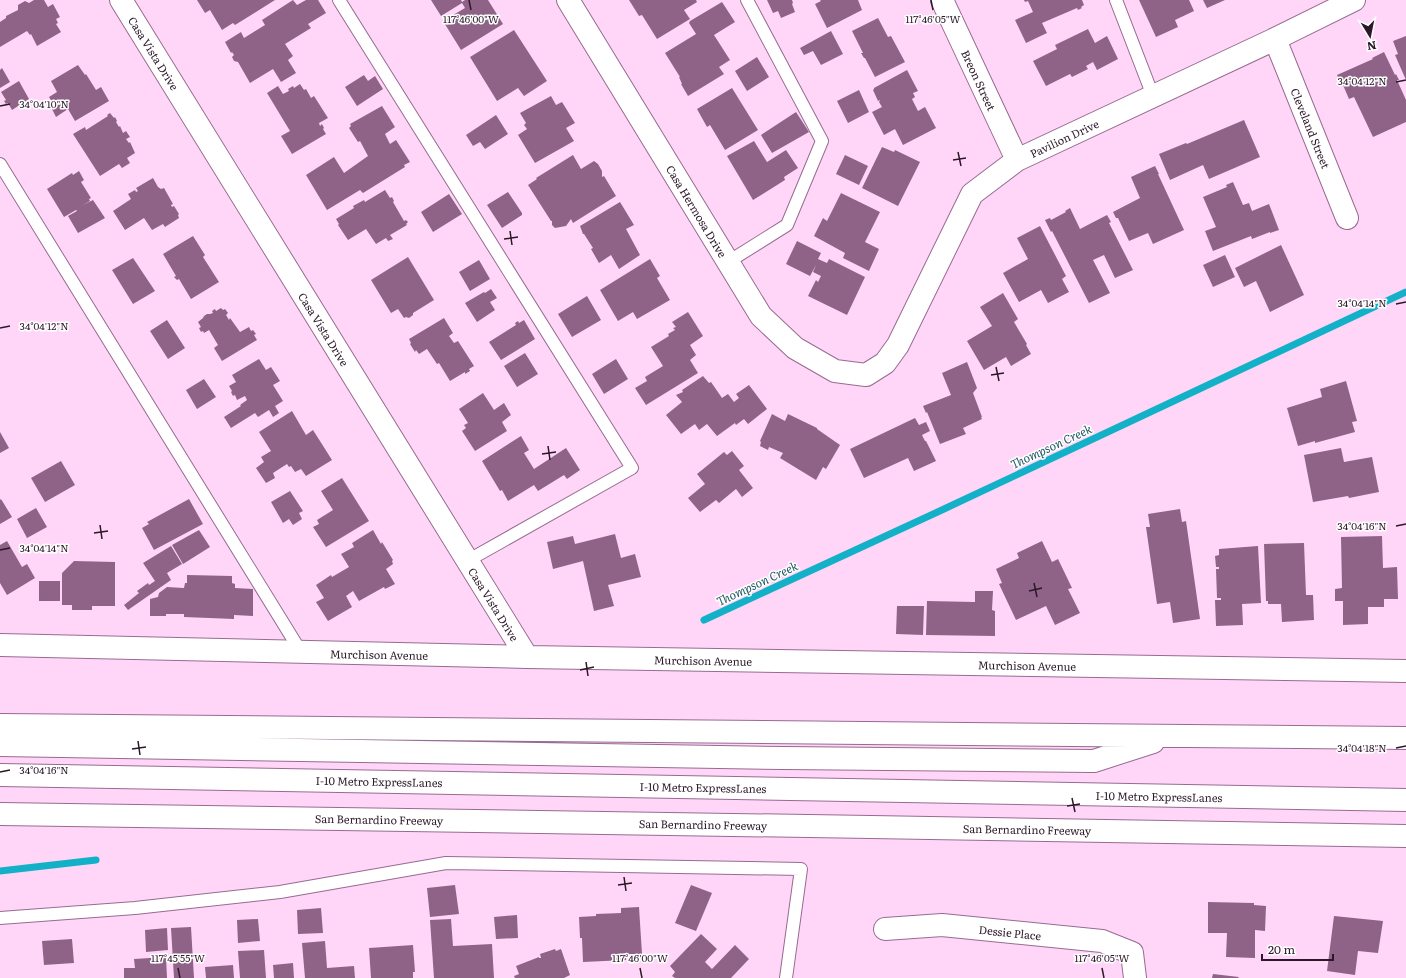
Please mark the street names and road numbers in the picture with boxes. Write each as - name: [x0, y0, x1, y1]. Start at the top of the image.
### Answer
- street label: Casa Vista Drive: [125, 13, 183, 93]
- street label: Breon Street: [958, 47, 1000, 113]
- street label: Cleveland Street: [1288, 85, 1335, 171]
- street label: Pavilion Drive: [1027, 115, 1101, 161]
- street label: Casa Hermosa Drive: [663, 162, 731, 260]
- street label: Casa Vista Drive: [295, 289, 353, 369]
- street label: Casa Vista Drive: [465, 564, 523, 644]
- street label: Murchison Avenue: [330, 645, 429, 663]
- street label: Murchison Avenue: [654, 651, 753, 669]
- street label: Murchison Avenue: [978, 656, 1077, 674]
- street label: I-10 Metro ExpressLanes: [315, 772, 443, 790]
- street label: I-10 Metro ExpressLanes: [639, 778, 767, 796]
- street label: I-10 Metro ExpressLanes: [1095, 787, 1223, 805]
- street label: San Bernardino Freeway: [315, 810, 444, 828]
- street label: San Bernardino Freeway: [639, 815, 768, 833]
- street label: San Bernardino Freeway: [963, 820, 1092, 838]
- street label: Dessie Place: [978, 921, 1042, 943]

